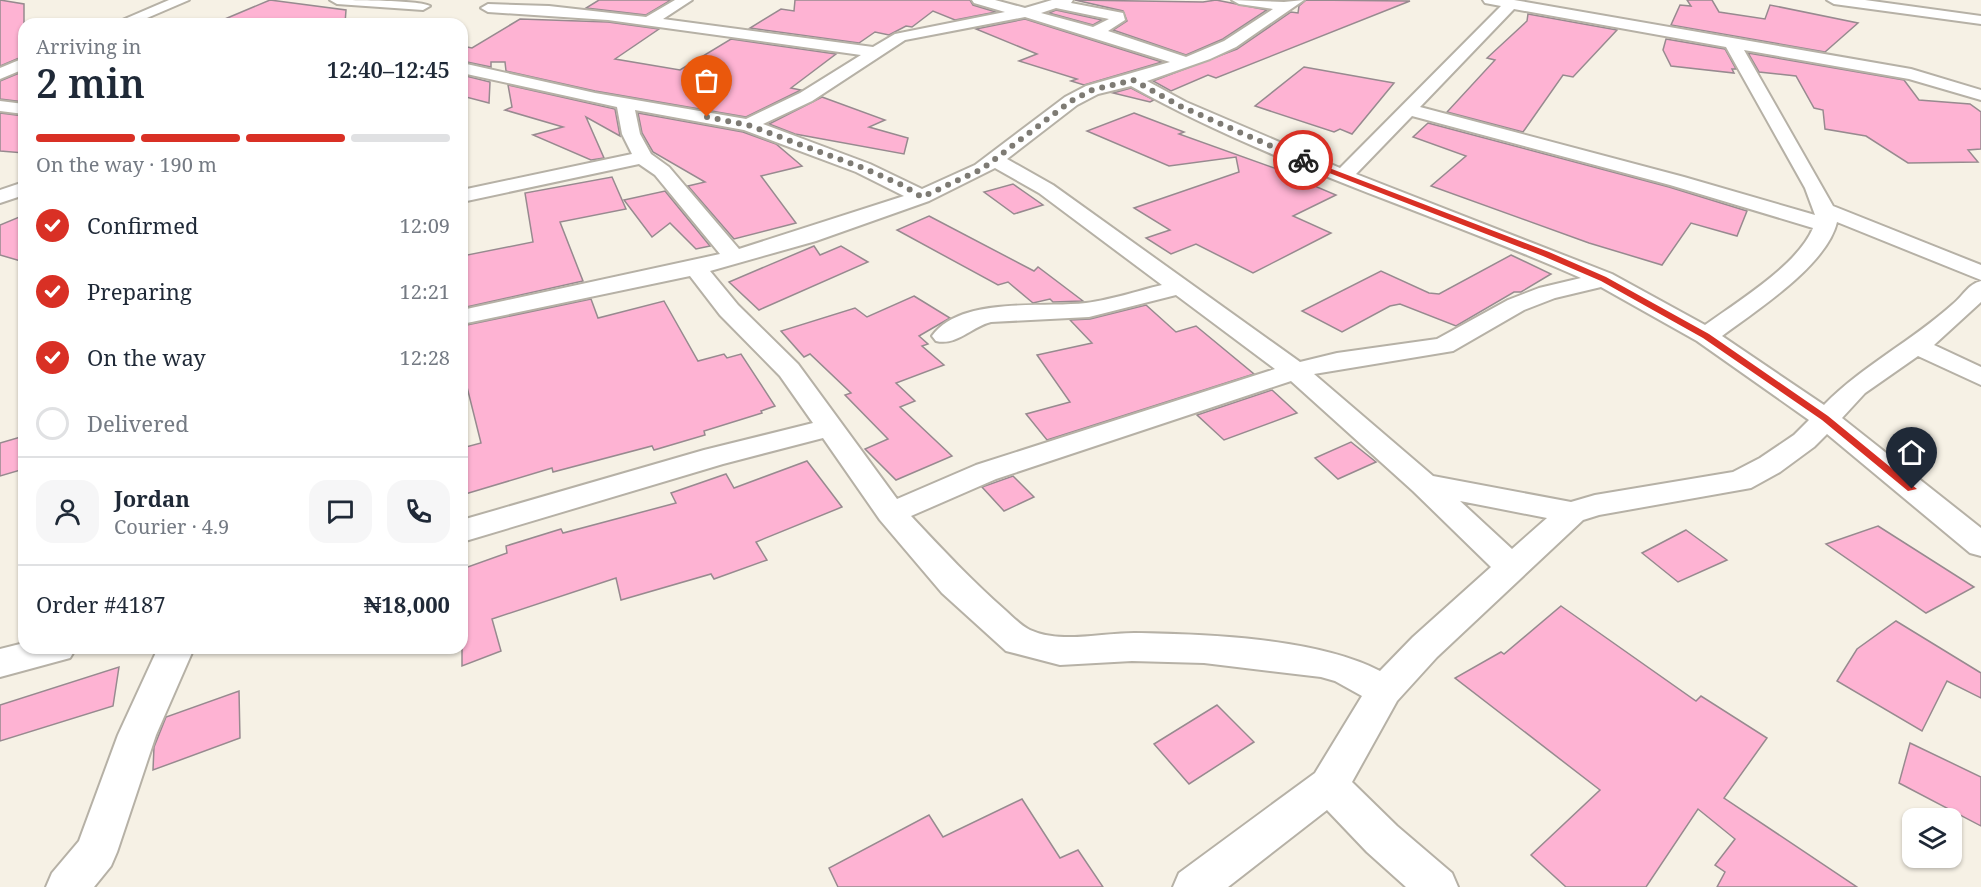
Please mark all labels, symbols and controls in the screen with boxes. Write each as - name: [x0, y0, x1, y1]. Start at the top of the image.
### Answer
- text: Arriving in: [36, 33, 141, 60]
- text: 12:40–12:45: [327, 54, 450, 84]
- pin: [681, 55, 732, 117]
- text: 2 min: [36, 56, 145, 109]
- icon: bag: [690, 64, 723, 97]
- courier: [1273, 130, 1333, 190]
- icon: bike: [1287, 144, 1320, 177]
- text: On the way · 190 m: [36, 151, 217, 178]
- icon: check: [36, 209, 69, 242]
- text: Confirmed: [87, 210, 198, 240]
- text: 12:09: [400, 212, 450, 239]
- icon: check: [36, 275, 69, 308]
- text: Preparing: [87, 276, 192, 306]
- text: 12:21: [400, 278, 450, 305]
- icon: check: [36, 341, 69, 374]
- text: On the way: [87, 342, 206, 372]
- text: 12:28: [400, 344, 450, 371]
- text: Delivered: [87, 408, 189, 438]
- pin: [1886, 427, 1937, 489]
- icon: home: [1895, 436, 1928, 469]
- button: person: [36, 480, 99, 543]
- button: chat: [309, 480, 372, 543]
- button: phone: [387, 480, 450, 543]
- text: Jordan: [114, 483, 190, 513]
- text: Courier · 4.9: [114, 513, 229, 540]
- text: Order #4187: [36, 589, 166, 619]
- text: ₦18,000: [364, 589, 450, 619]
- map controls: [1902, 808, 1962, 868]
- button: layers: [1902, 808, 1962, 868]

